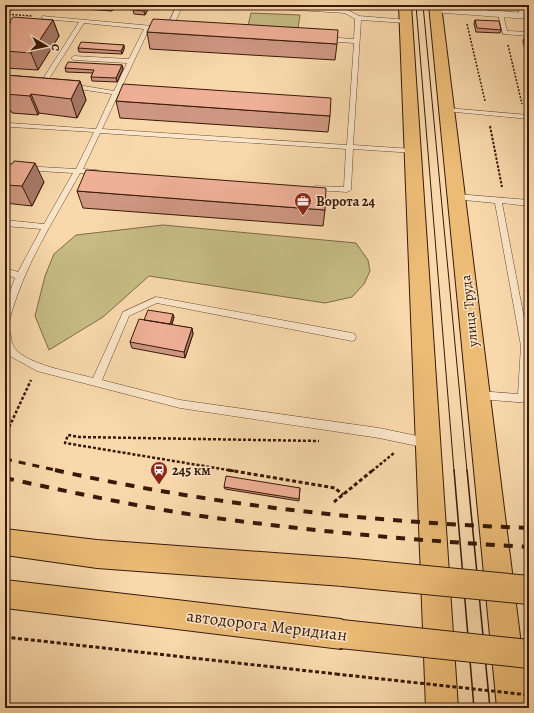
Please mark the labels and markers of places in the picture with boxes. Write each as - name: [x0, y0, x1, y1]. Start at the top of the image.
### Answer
- office icon: Ворота 24: [293, 191, 313, 216]
- place label: Ворота 24: [316, 192, 376, 211]
- station icon: 245 км: [149, 460, 169, 485]
- place label: 245 км: [172, 461, 211, 480]

